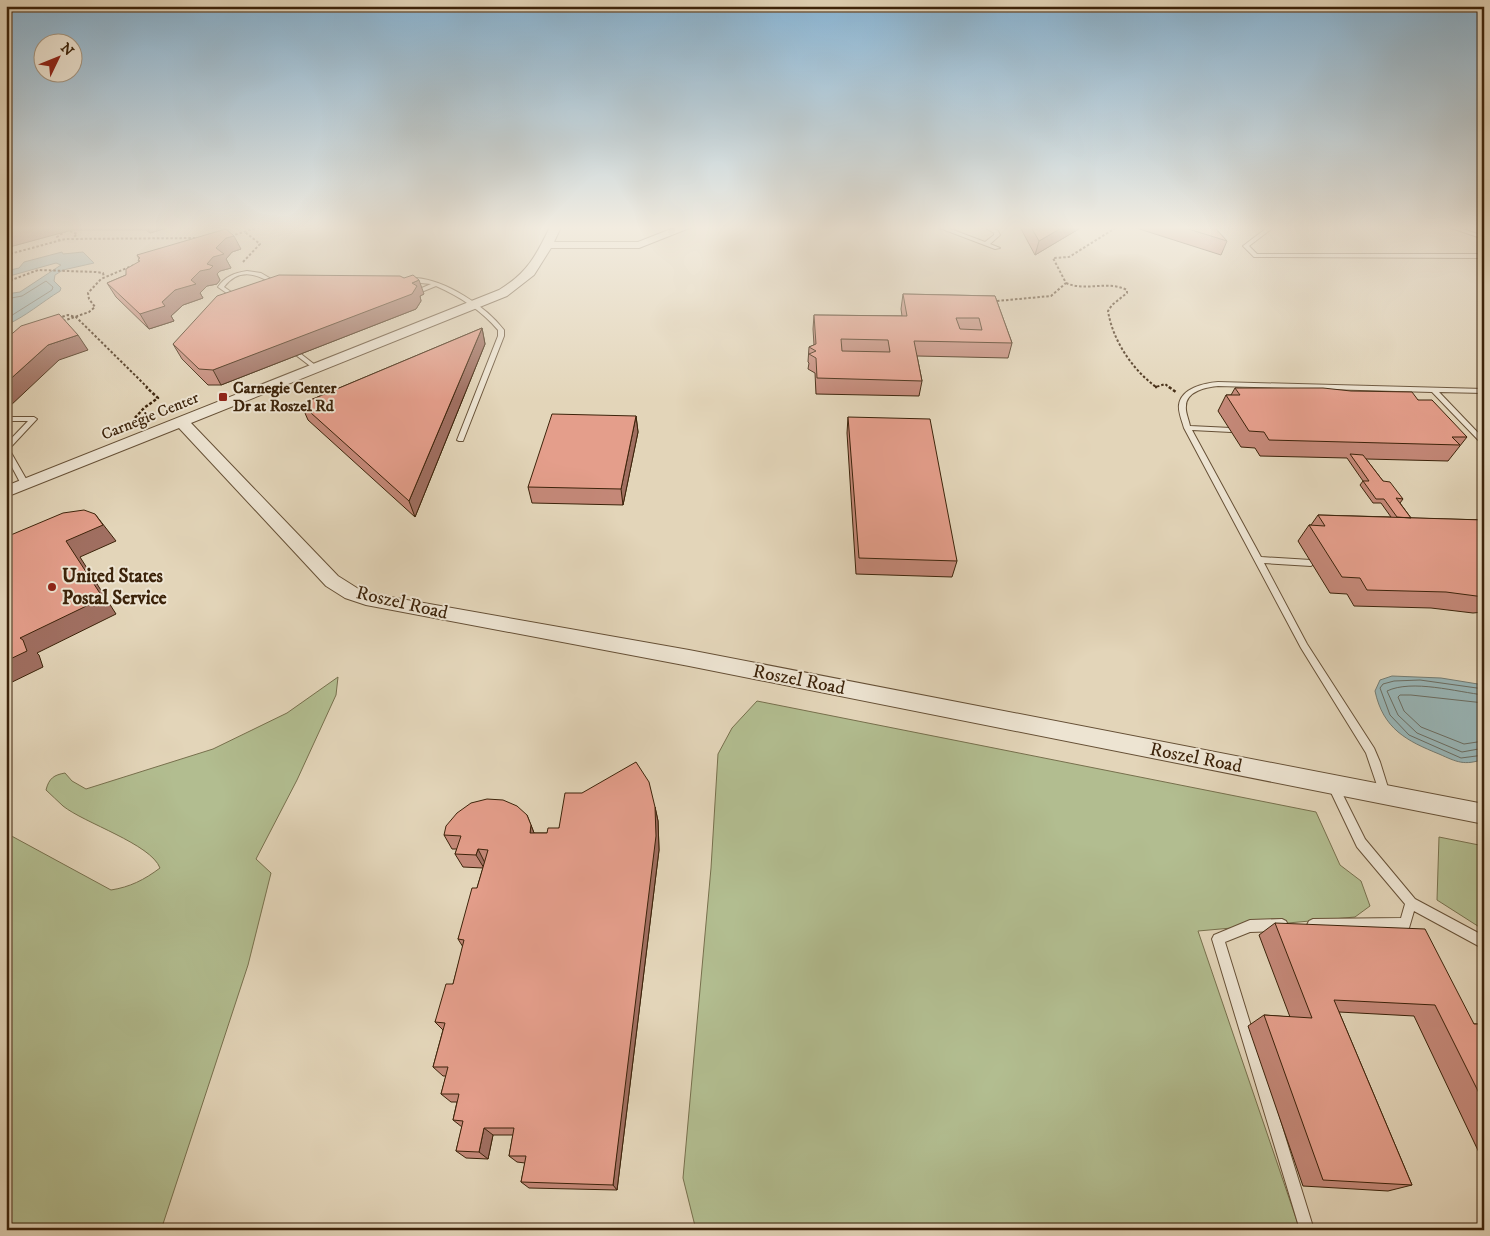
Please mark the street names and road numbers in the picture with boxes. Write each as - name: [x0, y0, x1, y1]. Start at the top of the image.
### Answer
- street label: Carnegie Center: [98, 387, 202, 445]
- street label: Roszel Road: [354, 581, 451, 625]
- street label: Roszel Road: [751, 660, 848, 700]
- street label: Roszel Road: [1148, 738, 1245, 778]

